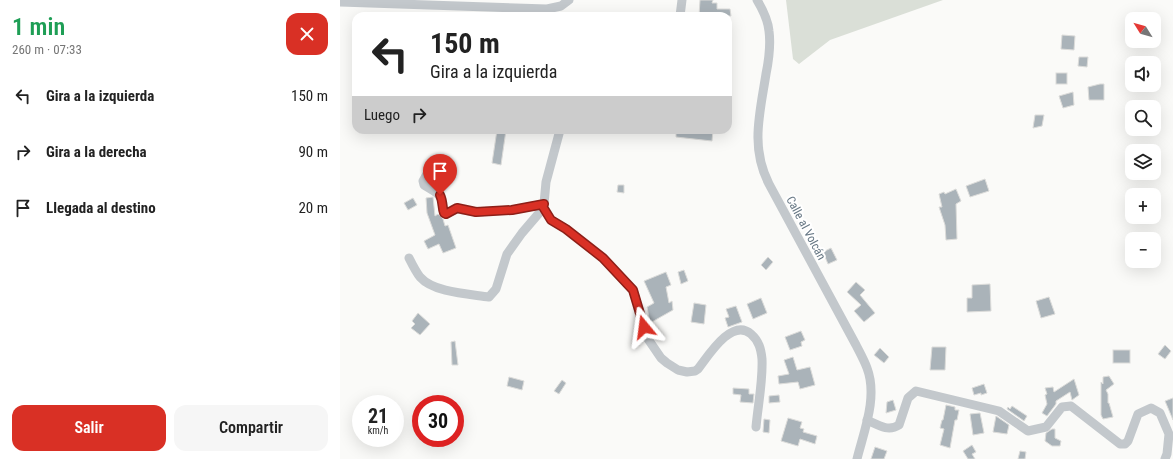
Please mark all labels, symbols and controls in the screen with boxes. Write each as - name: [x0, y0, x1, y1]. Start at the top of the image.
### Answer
- north arrow: [1125, 12, 1161, 48]
- map controls: [1125, 12, 1161, 268]
- text: 1 min: [12, 13, 65, 41]
- button: close: [286, 13, 328, 55]
- text: 150 m: [430, 27, 500, 60]
- icon: left: [364, 28, 416, 80]
- text: 260 m · 07:33: [12, 42, 82, 57]
- button: sound: [1125, 56, 1161, 92]
- text: Gira a la izquierda: [430, 61, 557, 82]
- icon: left: [12, 85, 34, 107]
- text: Gira a la izquierda: [46, 87, 154, 105]
- text: 150 m: [291, 87, 328, 105]
- button: search: [1125, 100, 1161, 136]
- icon: right: [408, 104, 430, 126]
- text: Luego: [364, 106, 400, 124]
- icon: right: [12, 141, 34, 163]
- text: Gira a la derecha: [46, 143, 147, 161]
- text: 90 m: [298, 143, 328, 161]
- button: layers: [1125, 144, 1161, 180]
- pin: [423, 154, 457, 195]
- icon: arrive: [429, 160, 451, 182]
- button: +: [1125, 188, 1161, 224]
- street label: Calle al Volcán: [783, 194, 829, 262]
- icon: arrive: [12, 197, 34, 219]
- text: Llegada al destino: [46, 199, 156, 217]
- text: 20 m: [298, 199, 328, 217]
- button: −: [1125, 232, 1161, 268]
- position arrow: [623, 306, 665, 348]
- speed limit sign: 30: [412, 395, 464, 447]
- text: 21: [368, 404, 388, 428]
- button: Salir: [12, 405, 166, 451]
- button: Compartir: [174, 405, 328, 451]
- text: km/h: [368, 425, 388, 436]

